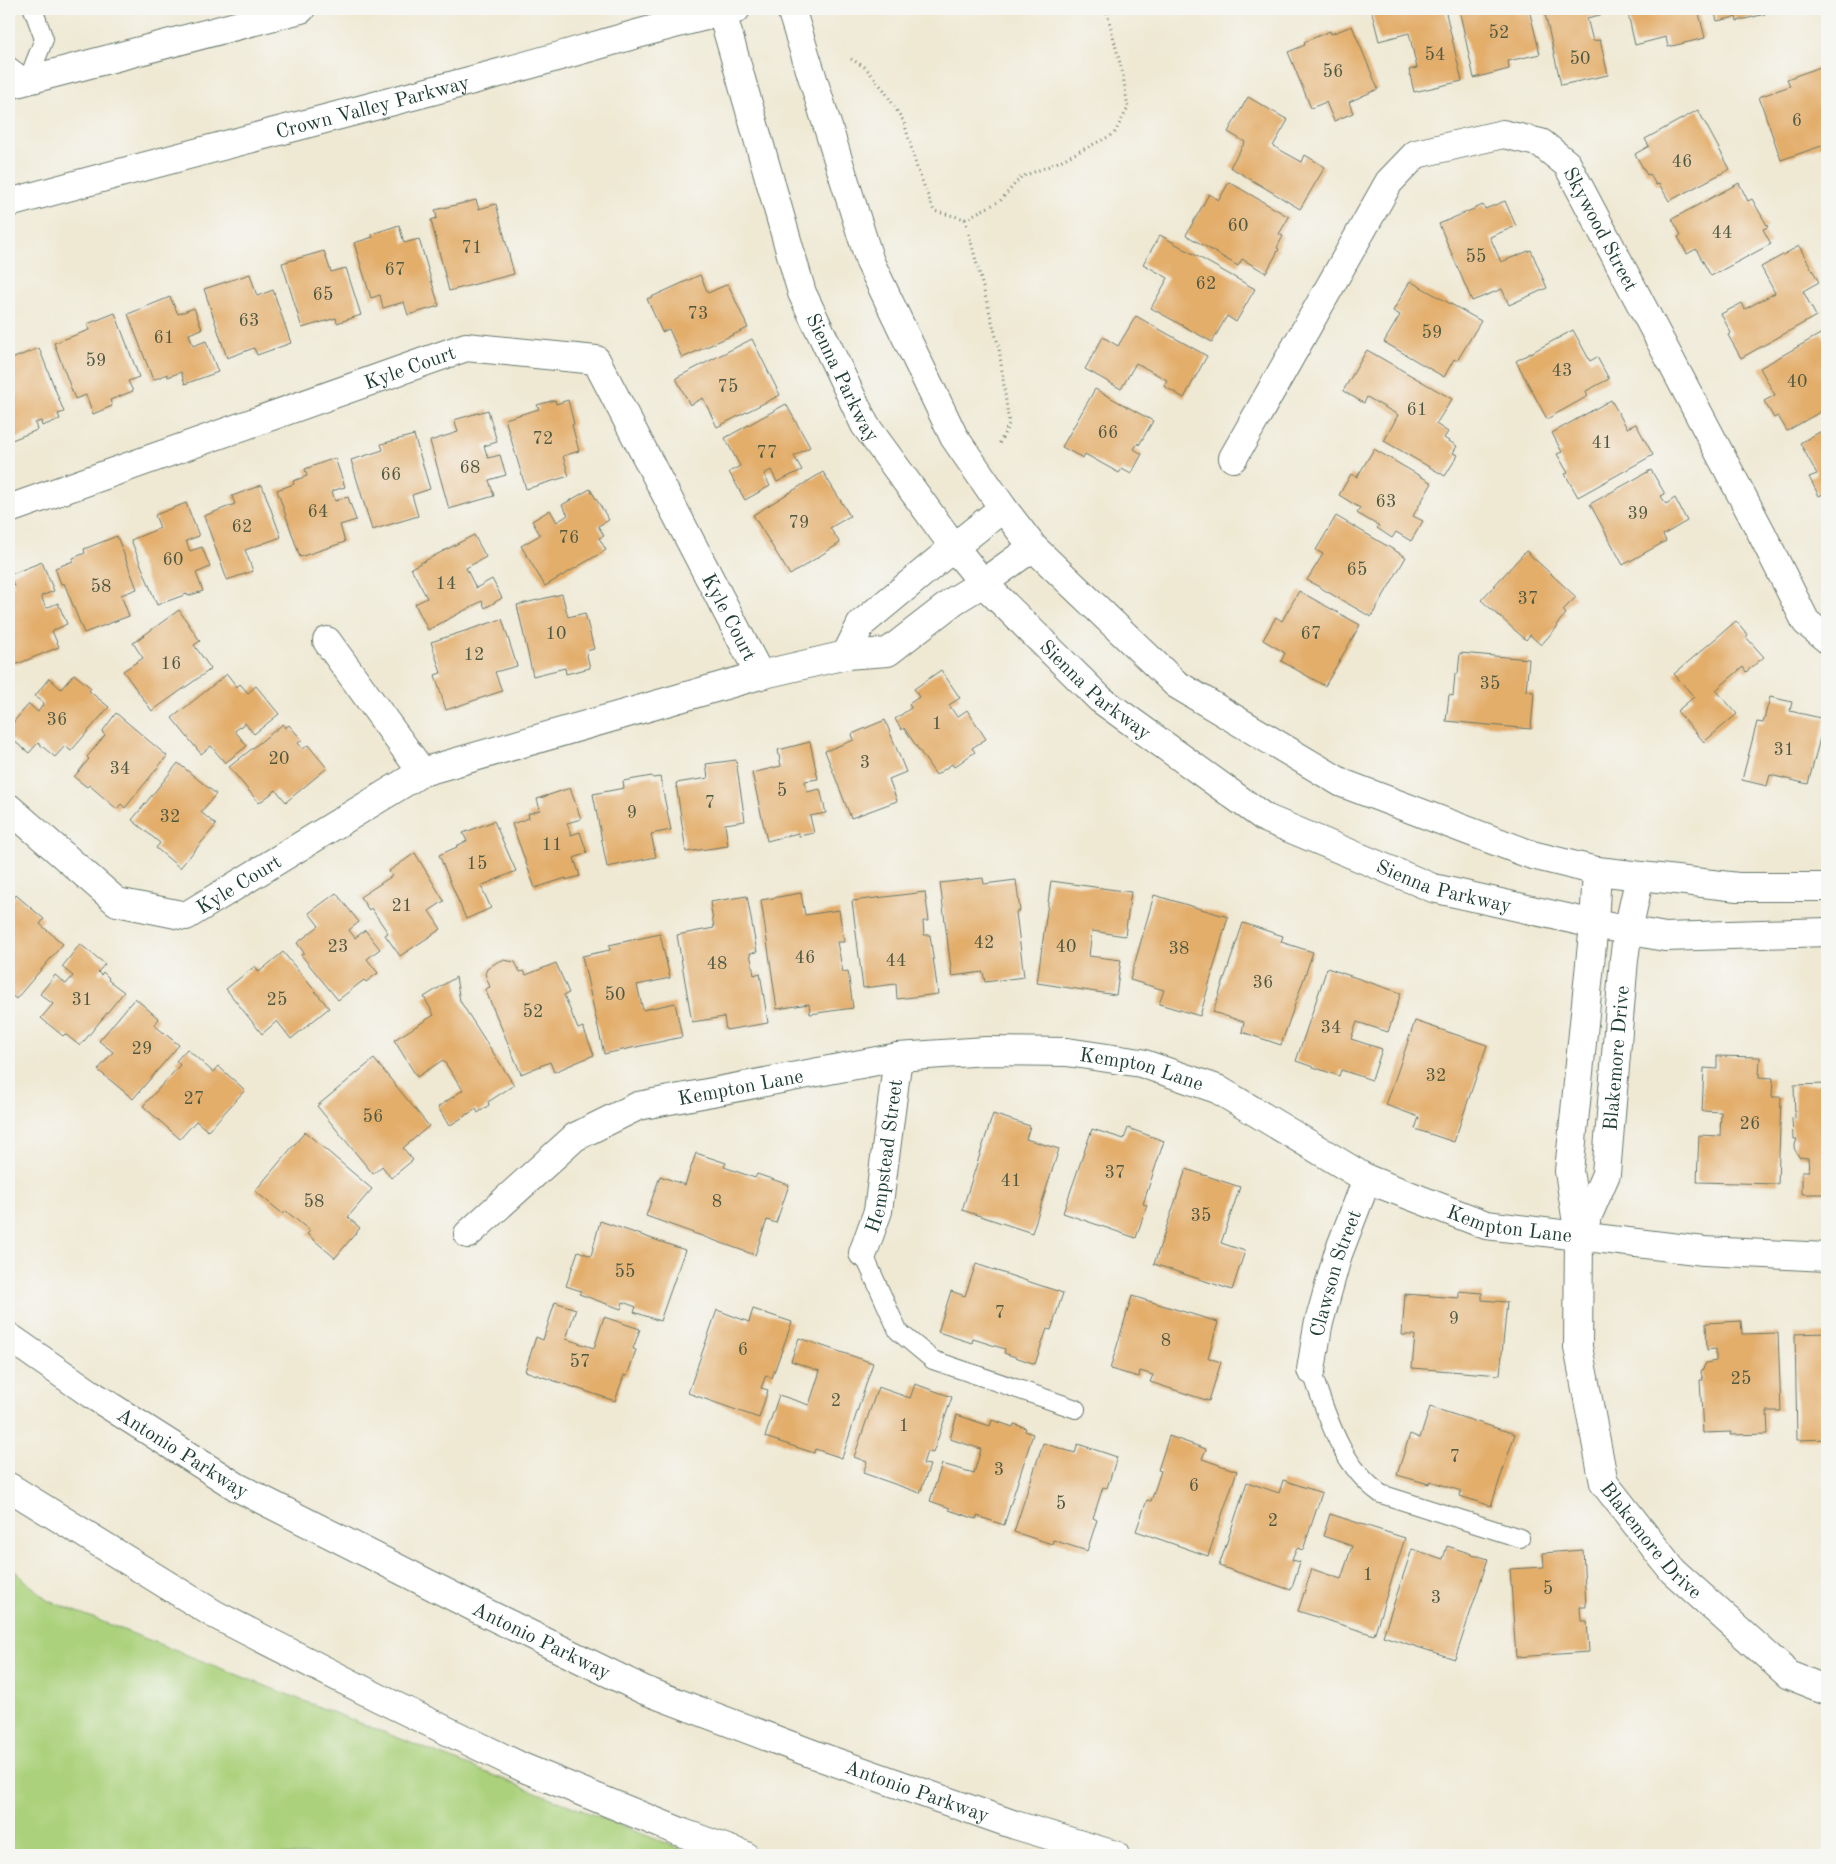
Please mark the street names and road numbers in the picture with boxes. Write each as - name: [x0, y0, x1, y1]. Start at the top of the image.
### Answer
- street label: Crown Valley Parkway: [274, 73, 472, 143]
- street label: Skywood Street: [1559, 165, 1640, 295]
- street label: Sienna Parkway: [801, 311, 882, 447]
- street label: Kyle Court: [362, 344, 458, 394]
- street label: Kyle Court: [697, 571, 759, 665]
- street label: Sienna Parkway: [1035, 637, 1154, 744]
- street label: Kyle Court: [194, 852, 285, 919]
- street label: Sienna Parkway: [1373, 857, 1513, 917]
- street label: Blakemore Drive: [1602, 985, 1634, 1132]
- street label: Kempton Lane: [1078, 1046, 1205, 1096]
- street label: Kempton Lane: [677, 1067, 805, 1110]
- street label: Hempstead Street: [863, 1078, 907, 1236]
- street label: Kempton Lane: [1444, 1203, 1573, 1247]
- street label: Clawson Street: [1308, 1208, 1366, 1338]
- street label: Antonio Parkway: [113, 1405, 251, 1503]
- street label: Blakemore Drive: [1596, 1479, 1705, 1604]
- street label: Antonio Parkway: [469, 1600, 613, 1684]
- street label: Antonio Parkway: [842, 1758, 992, 1827]

